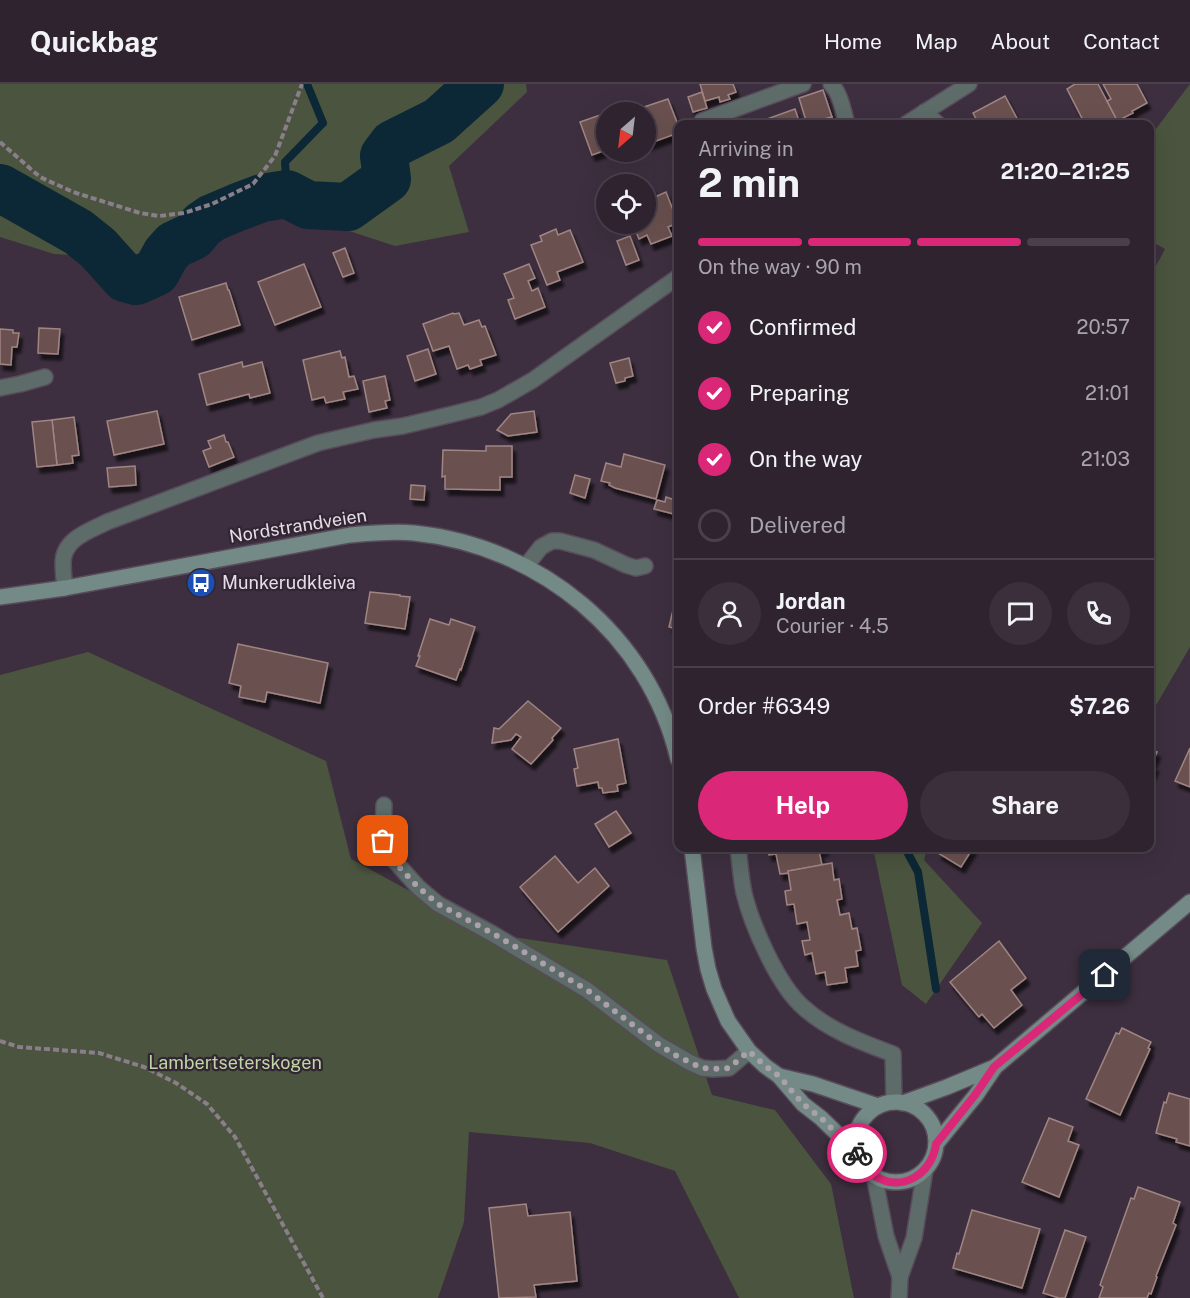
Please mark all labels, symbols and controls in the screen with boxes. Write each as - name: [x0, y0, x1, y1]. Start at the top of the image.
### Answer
- text: Quickbag: [30, 25, 158, 58]
- text: Home: [824, 29, 882, 54]
- text: Map: [915, 29, 958, 54]
- text: About: [991, 29, 1050, 54]
- text: Contact: [1083, 29, 1160, 54]
- north arrow: [596, 102, 656, 162]
- map controls: [596, 102, 656, 234]
- text: Arriving in: [698, 137, 793, 161]
- text: 21:20–21:25: [1000, 158, 1130, 184]
- text: 2 min: [698, 160, 800, 206]
- button: locate: [596, 174, 656, 234]
- text: On the way · 90 m: [698, 255, 862, 279]
- icon: check: [698, 311, 731, 344]
- text: Confirmed: [749, 314, 856, 340]
- text: 20:57: [1077, 315, 1130, 339]
- icon: check: [698, 377, 731, 410]
- text: Preparing: [749, 380, 850, 406]
- text: 21:01: [1085, 381, 1130, 405]
- icon: check: [698, 443, 731, 476]
- text: On the way: [749, 446, 862, 472]
- text: 21:03: [1081, 447, 1130, 471]
- street label: Nordstrandveien: [228, 504, 368, 547]
- text: Delivered: [749, 512, 846, 538]
- bus stop icon: Munkerudkleiva: [185, 567, 217, 599]
- place label: Munkerudkleiva: [222, 572, 356, 593]
- button: person: [698, 582, 761, 645]
- button: chat: [989, 582, 1052, 645]
- button: phone: [1067, 582, 1130, 645]
- text: Jordan: [776, 588, 845, 614]
- text: Courier · 4.5: [776, 614, 889, 638]
- text: Order #6349: [698, 693, 830, 719]
- text: $7.26: [1069, 693, 1130, 719]
- button: Help: [698, 771, 908, 840]
- button: Share: [920, 771, 1130, 840]
- pin: [357, 815, 408, 866]
- icon: bag: [366, 824, 399, 857]
- pin: [1079, 949, 1130, 1000]
- icon: home: [1088, 958, 1121, 991]
- park label: Lambertseterskogen: [148, 1052, 322, 1073]
- courier: [827, 1123, 887, 1183]
- icon: bike: [841, 1137, 874, 1170]

